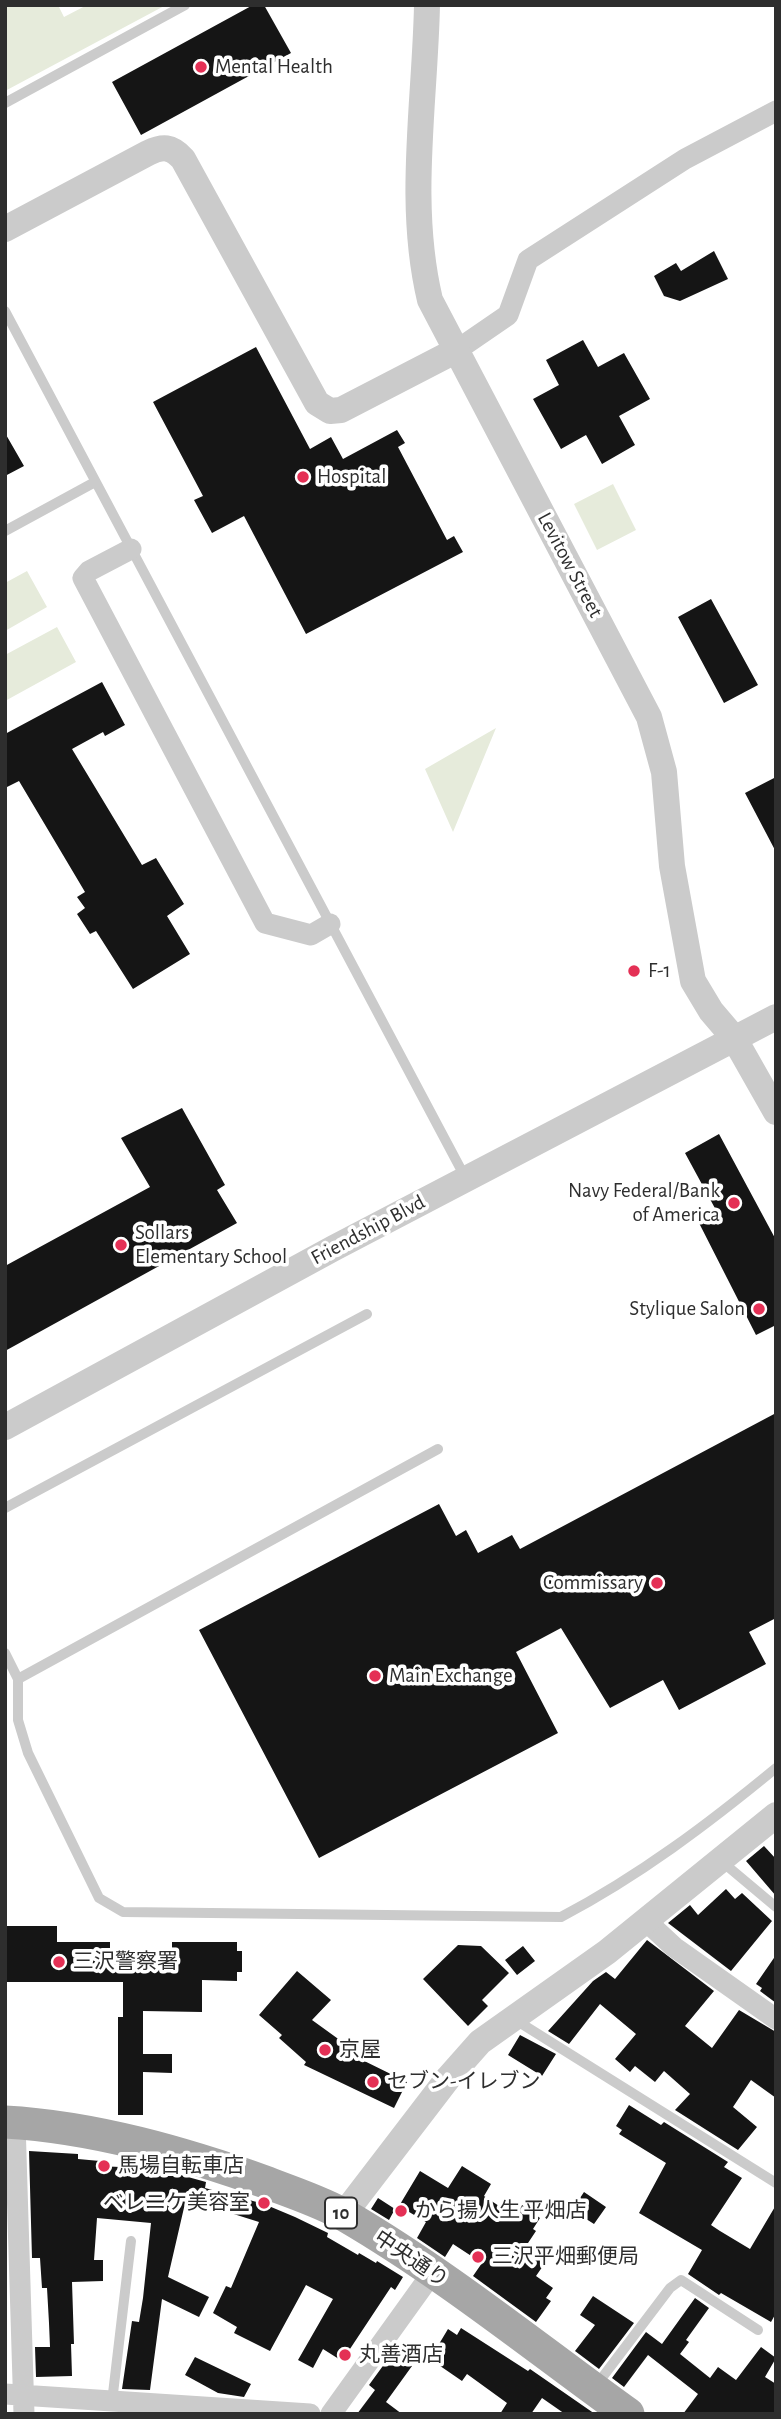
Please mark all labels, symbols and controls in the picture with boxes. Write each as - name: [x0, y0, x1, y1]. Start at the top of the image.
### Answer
- place label: Mental Health: [215, 54, 333, 80]
- marker: Mental Health: [193, 59, 209, 75]
- place label: Hospital: [317, 464, 386, 490]
- marker: Hospital: [295, 469, 311, 485]
- street label: Levitow Street: [532, 508, 608, 622]
- place label: F-1: [648, 958, 671, 984]
- marker: F-1: [626, 963, 642, 979]
- place label: Navy Federal/Bank of America: [568, 1178, 720, 1228]
- street label: Friendship Blvd: [307, 1189, 429, 1271]
- marker: Navy Federal/Bank of America: [726, 1195, 742, 1211]
- place label: Sollars Elementary School: [135, 1220, 287, 1270]
- marker: Sollars Elementary School: [113, 1237, 129, 1253]
- place label: Stylique Salon: [629, 1296, 745, 1322]
- marker: Stylique Salon: [751, 1301, 767, 1317]
- place label: Commissary: [543, 1570, 643, 1596]
- marker: Commissary: [649, 1575, 665, 1591]
- place label: Main Exchange: [389, 1663, 513, 1689]
- marker: Main Exchange: [367, 1668, 383, 1684]
- place label: 三沢警察署: [73, 1949, 178, 1975]
- marker: 三沢警察署: [51, 1954, 67, 1970]
- place label: 京屋: [339, 2037, 381, 2063]
- marker: 京屋: [317, 2042, 333, 2058]
- place label: セブン-イレブン: [387, 2069, 540, 2095]
- marker: セブン-イレブン: [365, 2074, 381, 2090]
- place label: 馬場自転車店: [118, 2153, 244, 2179]
- marker: 馬場自転車店: [96, 2158, 112, 2174]
- place label: ベレニケ美容室: [103, 2190, 250, 2216]
- marker: ベレニケ美容室: [256, 2195, 272, 2211]
- road number: 10: [325, 2198, 357, 2228]
- place label: から揚人生 平畑店: [415, 2198, 586, 2224]
- marker: から揚人生 平畑店: [393, 2203, 409, 2219]
- street label: 中央通り: [369, 2225, 453, 2293]
- place label: 三沢平畑郵便局: [492, 2244, 639, 2270]
- marker: 三沢平畑郵便局: [470, 2249, 486, 2265]
- place label: 丸善酒店: [359, 2342, 443, 2368]
- marker: 丸善酒店: [337, 2347, 353, 2363]

